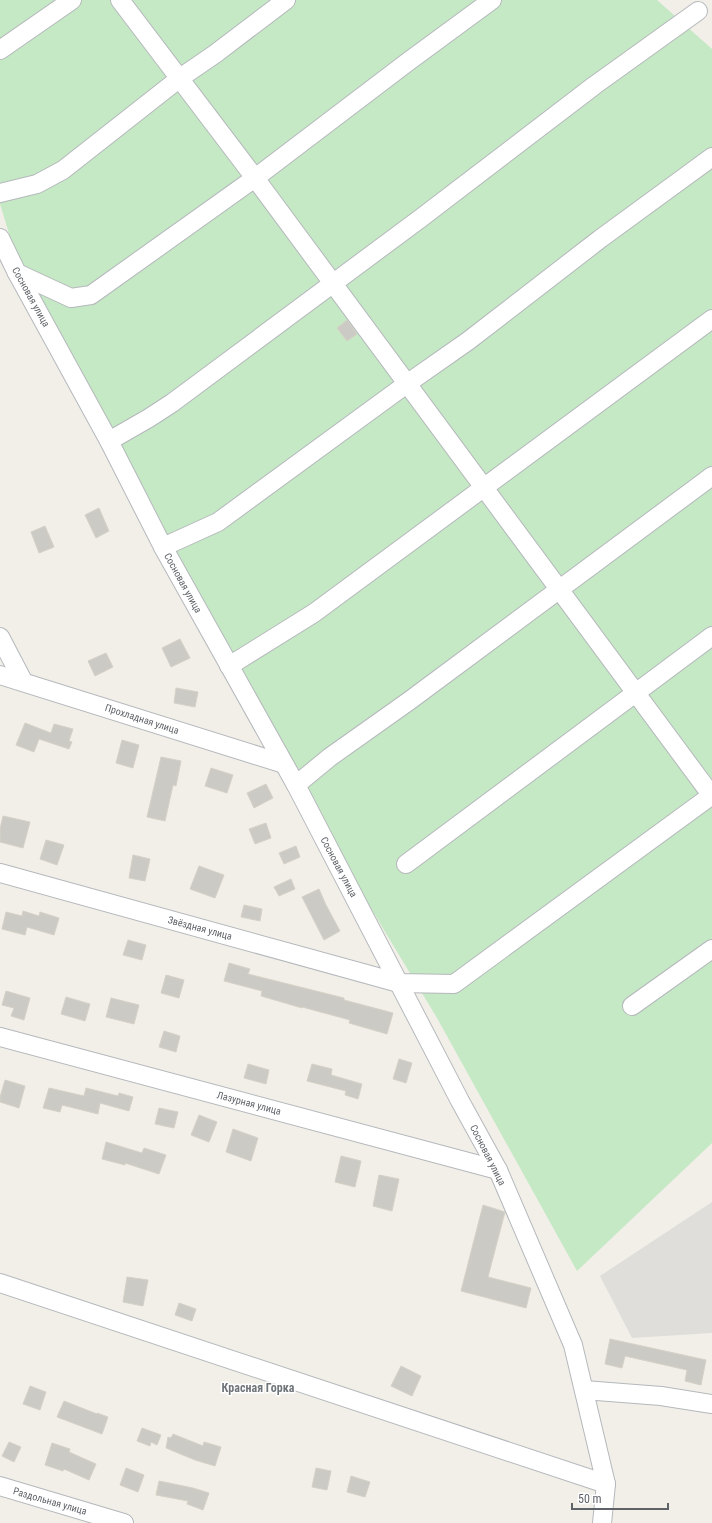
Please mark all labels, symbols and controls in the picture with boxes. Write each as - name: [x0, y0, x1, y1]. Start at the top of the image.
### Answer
- street label: Сосновая улица: [10, 265, 52, 329]
- street label: Сосновая улица: [162, 551, 204, 615]
- street label: Прохладная улица: [104, 702, 180, 736]
- street label: Сосновая улица: [319, 835, 360, 899]
- street label: Звёздная улица: [167, 914, 233, 942]
- street label: Лазурная улица: [216, 1089, 282, 1117]
- street label: Сосновая улица: [468, 1123, 508, 1187]
- district label: Красная Горка: [222, 1381, 295, 1395]
- street label: Раздольная улица: [12, 1485, 88, 1517]
- scale bar: [572, 1485, 668, 1511]
- text: 50 m: [578, 1492, 602, 1506]

